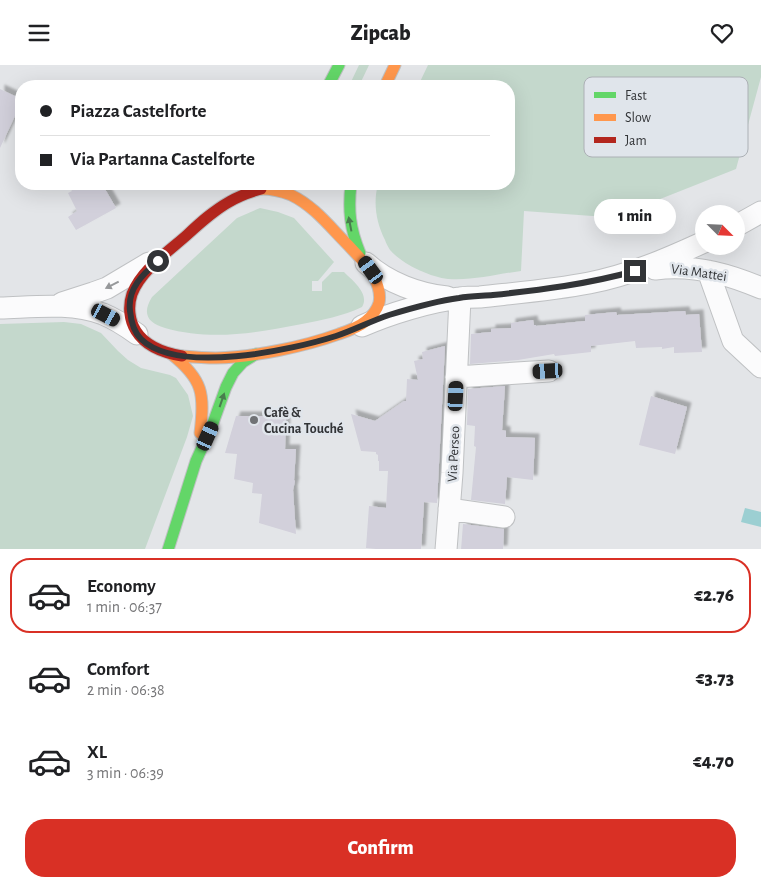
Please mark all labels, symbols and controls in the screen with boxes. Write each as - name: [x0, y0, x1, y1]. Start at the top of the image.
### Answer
- icon: menu: [25, 19, 53, 47]
- icon: heart: [708, 19, 736, 47]
- text: Zipcab: [350, 22, 411, 44]
- legend: [584, 77, 748, 157]
- text: Fast: [625, 89, 647, 103]
- text: Piazza Castelforte: [70, 102, 206, 121]
- text: Slow: [625, 111, 652, 125]
- text: Jam: [625, 134, 647, 148]
- text: Via Partanna Castelforte: [70, 150, 255, 169]
- callout: 1 min: [594, 199, 676, 233]
- north arrow: [695, 205, 745, 255]
- map controls: [695, 205, 745, 255]
- text: 1 min: [618, 208, 652, 224]
- one-way arrow: [346, 215, 354, 231]
- route start: [147, 250, 169, 272]
- car: [356, 253, 385, 287]
- route end: [624, 260, 646, 282]
- street label: Via Mattei: [670, 262, 728, 284]
- one-way arrow: [105, 281, 119, 289]
- car: [89, 301, 122, 329]
- car: [532, 363, 563, 379]
- car: [447, 381, 464, 411]
- one-way arrow: [218, 392, 226, 407]
- place label: Cafè & Cucina Touché: [264, 406, 344, 436]
- marker: Cafè & Cucina Touché: [248, 414, 260, 426]
- car: [195, 419, 220, 453]
- street label: Via Perseo: [446, 425, 462, 483]
- icon: car: [27, 573, 72, 618]
- text: Economy: [87, 577, 156, 596]
- text: €2.76: [694, 586, 734, 605]
- text: 1 min · 06:37: [87, 599, 162, 615]
- icon: car: [27, 656, 72, 701]
- text: Comfort: [87, 660, 149, 679]
- text: €3.73: [696, 669, 734, 688]
- text: 2 min · 06:38: [87, 682, 165, 698]
- icon: car: [27, 739, 72, 784]
- text: XL: [87, 743, 107, 762]
- text: €4.70: [693, 752, 734, 771]
- text: 3 min · 06:39: [87, 765, 164, 781]
- button: Confirm: [25, 819, 736, 877]

